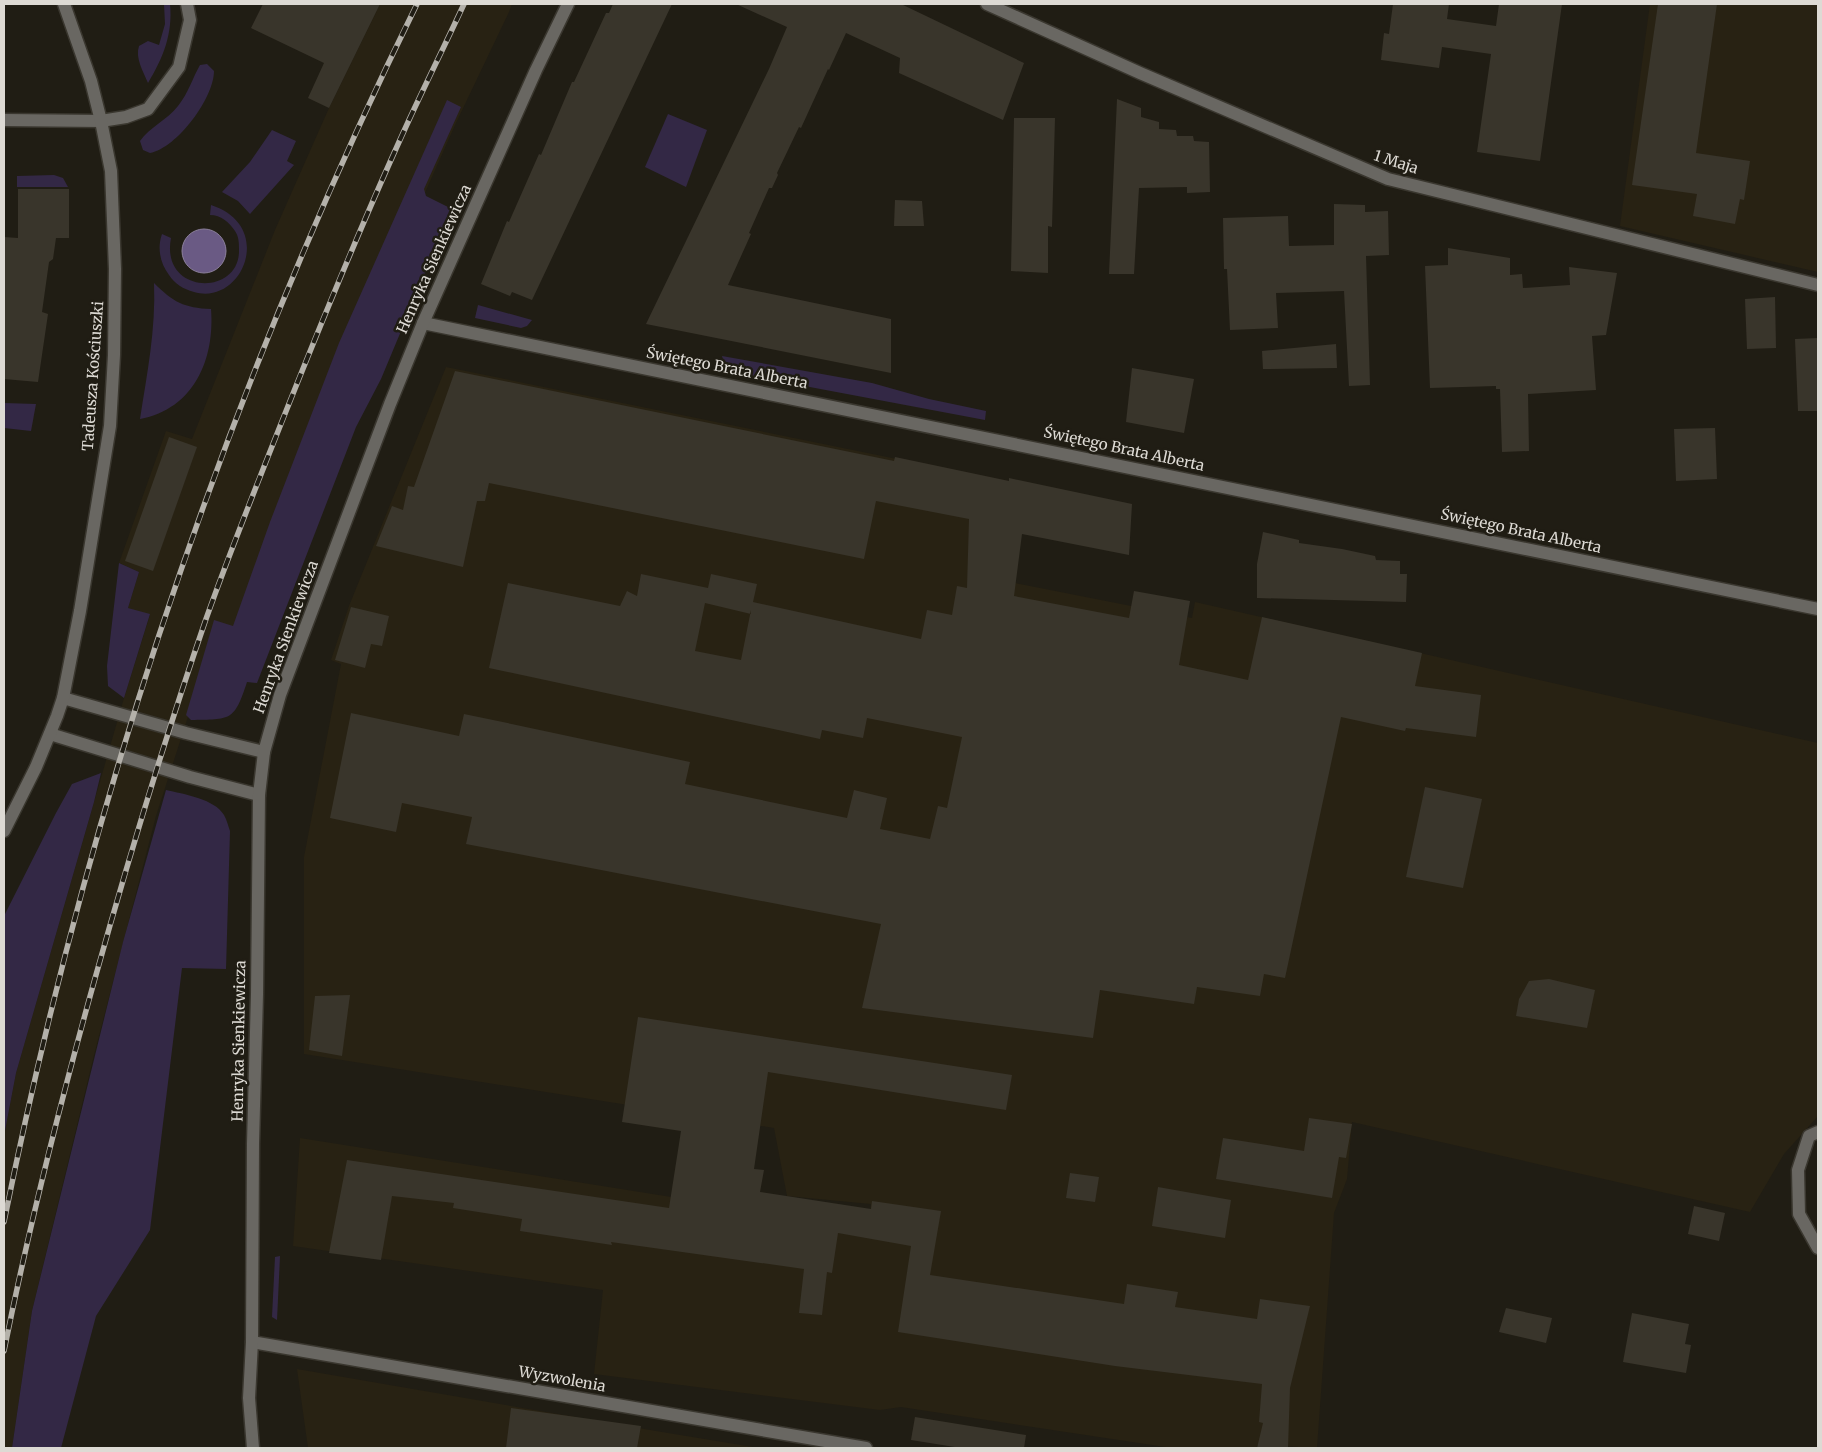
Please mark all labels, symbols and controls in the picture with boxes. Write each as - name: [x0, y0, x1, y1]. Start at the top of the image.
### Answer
- street label: 1 Maja: [1372, 145, 1421, 178]
- street label: Henryka Sienkiewicza: [392, 181, 475, 336]
- street label: Tadeusza Kościuszki: [78, 300, 107, 451]
- street label: Świętego Brata Alberta: [645, 342, 810, 392]
- street label: Świętego Brata Alberta: [1042, 421, 1207, 475]
- street label: Świętego Brata Alberta: [1439, 503, 1604, 557]
- street label: Henryka Sienkiewicza: [249, 558, 322, 716]
- street label: Henryka Sienkiewicza: [228, 960, 249, 1122]
- street label: Wyzwolenia: [516, 1361, 607, 1396]

